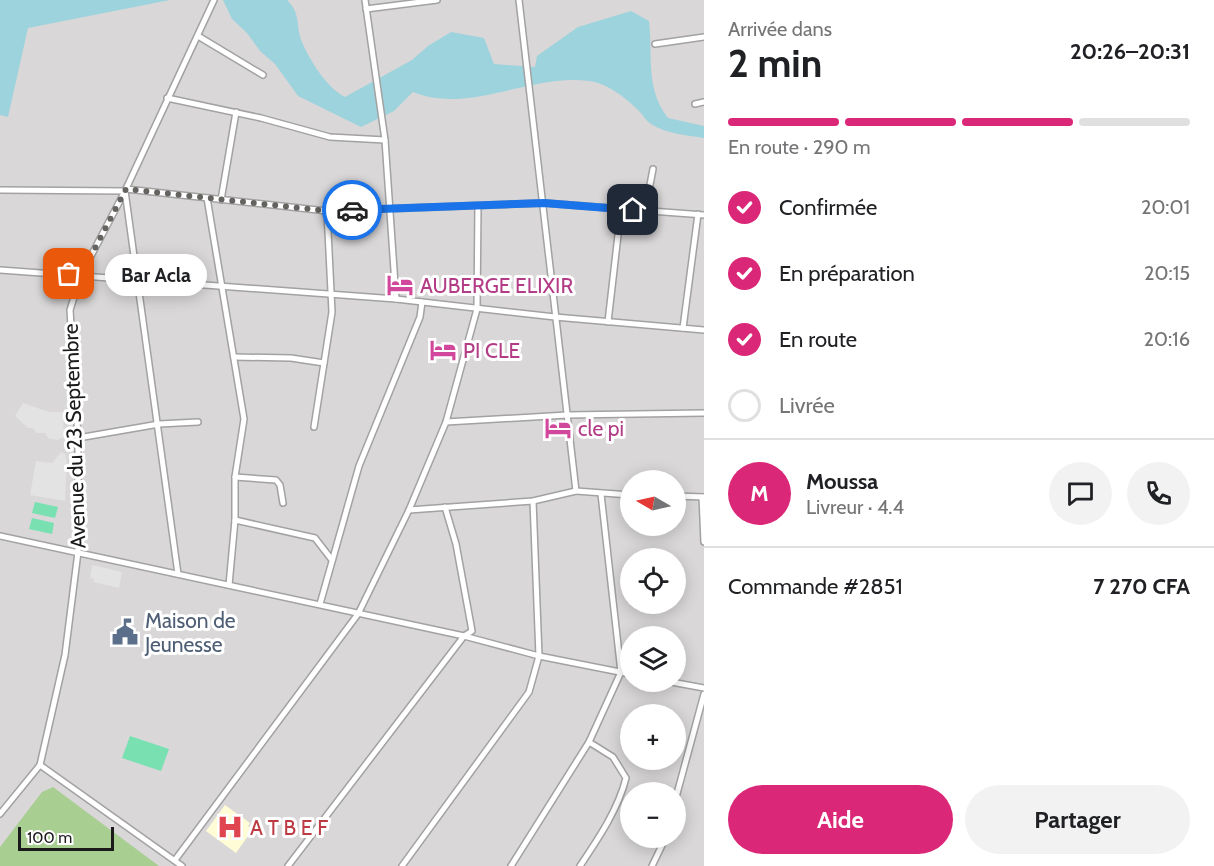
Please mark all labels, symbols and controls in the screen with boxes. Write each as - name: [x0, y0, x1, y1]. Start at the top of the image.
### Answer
- text: Arrivée dans: [728, 17, 832, 41]
- text: 20:26–20:31: [1070, 38, 1190, 65]
- text: 2 min: [728, 39, 822, 87]
- text: En route · 290 m: [728, 135, 871, 159]
- courier: [322, 180, 382, 240]
- pin: [607, 184, 658, 235]
- icon: check: [728, 191, 761, 224]
- icon: home: [616, 193, 649, 226]
- icon: car: [336, 194, 369, 227]
- text: Confirmée: [779, 194, 877, 221]
- text: 20:01: [1141, 195, 1190, 219]
- pin: [43, 248, 94, 299]
- callout: Bar Acla: [105, 253, 207, 295]
- icon: bag: [52, 257, 85, 290]
- icon: check: [728, 257, 761, 290]
- text: En préparation: [779, 260, 915, 287]
- text: 20:15: [1144, 261, 1190, 285]
- text: Bar Acla: [121, 263, 191, 287]
- hotel icon: AUBERGE ELIXIR: [385, 270, 415, 300]
- place label: AUBERGE ELIXIR: [420, 273, 573, 298]
- street label: Avenue du 23 Septembre: [58, 323, 90, 549]
- icon: check: [728, 323, 761, 356]
- text: En route: [779, 326, 857, 353]
- text: 20:16: [1144, 327, 1190, 351]
- hotel icon: PI CLE: [428, 335, 458, 365]
- place label: PI CLE: [463, 338, 520, 363]
- text: Livrée: [779, 392, 835, 419]
- hotel icon: cle pi: [543, 413, 573, 443]
- place label: cle pi: [578, 416, 624, 441]
- button: chat: [1049, 462, 1112, 525]
- button: phone: [1127, 462, 1190, 525]
- text: Moussa: [806, 468, 878, 495]
- north arrow: [620, 470, 686, 536]
- map controls: [620, 470, 686, 848]
- text: M: [750, 480, 769, 507]
- text: Livreur · 4.4: [806, 495, 904, 519]
- button: locate: [620, 548, 686, 614]
- text: Commande #2851: [728, 573, 903, 600]
- text: 7 270 CFA: [1093, 573, 1190, 600]
- place label: Maison de Jeunesse: [144, 608, 236, 657]
- public building icon: Maison de Jeunesse: [110, 617, 140, 647]
- button: layers: [620, 626, 686, 692]
- button: +: [620, 704, 686, 770]
- button: −: [620, 782, 686, 848]
- button: Aide: [728, 785, 953, 854]
- button: Partager: [965, 785, 1190, 854]
- hospital icon: A T B E F: [215, 812, 245, 842]
- place label: A T B E F: [250, 815, 328, 840]
- scale bar: [18, 824, 114, 852]
- text: 100 m: [27, 828, 72, 847]

